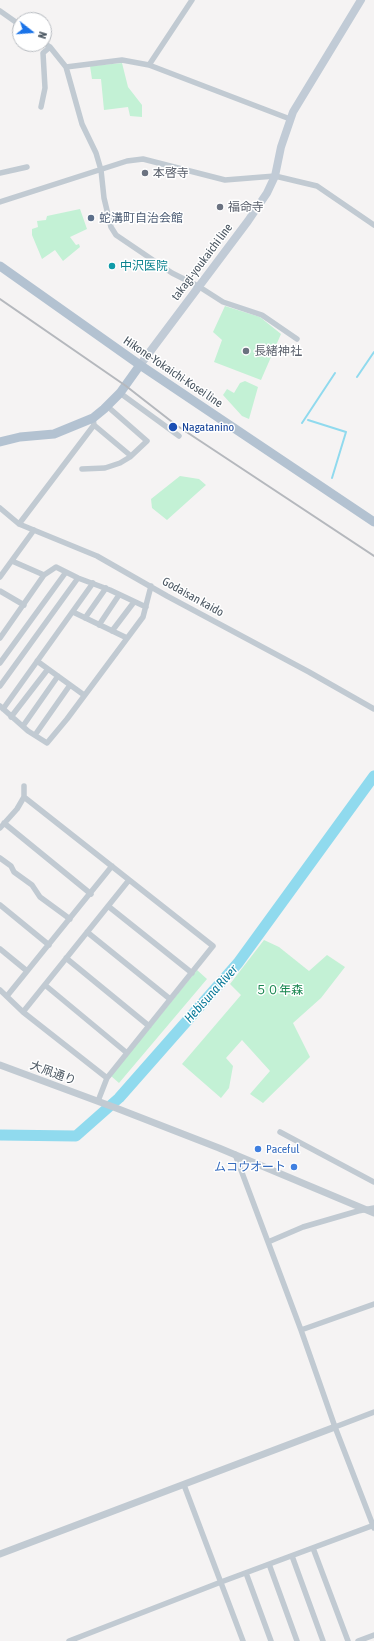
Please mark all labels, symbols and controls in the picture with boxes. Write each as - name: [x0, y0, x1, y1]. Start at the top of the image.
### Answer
- north arrow: [12, 12, 52, 52]
- text: N: [36, 30, 49, 40]
- place label: 本啓寺: [153, 166, 189, 180]
- marker: 本啓寺: [140, 168, 150, 178]
- place label: 福命寺: [228, 200, 264, 214]
- marker: 福命寺: [215, 202, 225, 212]
- place label: 蛇溝町自治会館: [99, 211, 183, 225]
- marker: 蛇溝町自治会館: [86, 213, 96, 223]
- street label: takagi-youkaichi line: [168, 221, 236, 303]
- place label: 中沢医院: [120, 259, 168, 273]
- marker: 中沢医院: [107, 261, 117, 271]
- street label: Hikone-Yokaichi-Kosei line: [121, 333, 225, 411]
- place label: 長緒神社: [254, 344, 302, 358]
- marker: 長緒神社: [241, 346, 251, 356]
- place label: Nagatanino: [182, 420, 234, 434]
- marker: Nagatanino: [167, 421, 179, 433]
- street label: Godaisan kaido: [160, 574, 226, 620]
- water label: Hebisuna River: [181, 962, 241, 1026]
- park label: ５０年森: [255, 983, 303, 997]
- street label: 大凧通り: [28, 1058, 78, 1088]
- place label: Paceful: [266, 1142, 299, 1156]
- marker: Paceful: [253, 1144, 263, 1154]
- place label: ムコウオート: [214, 1160, 286, 1174]
- marker: ムコウオート: [289, 1162, 299, 1172]

